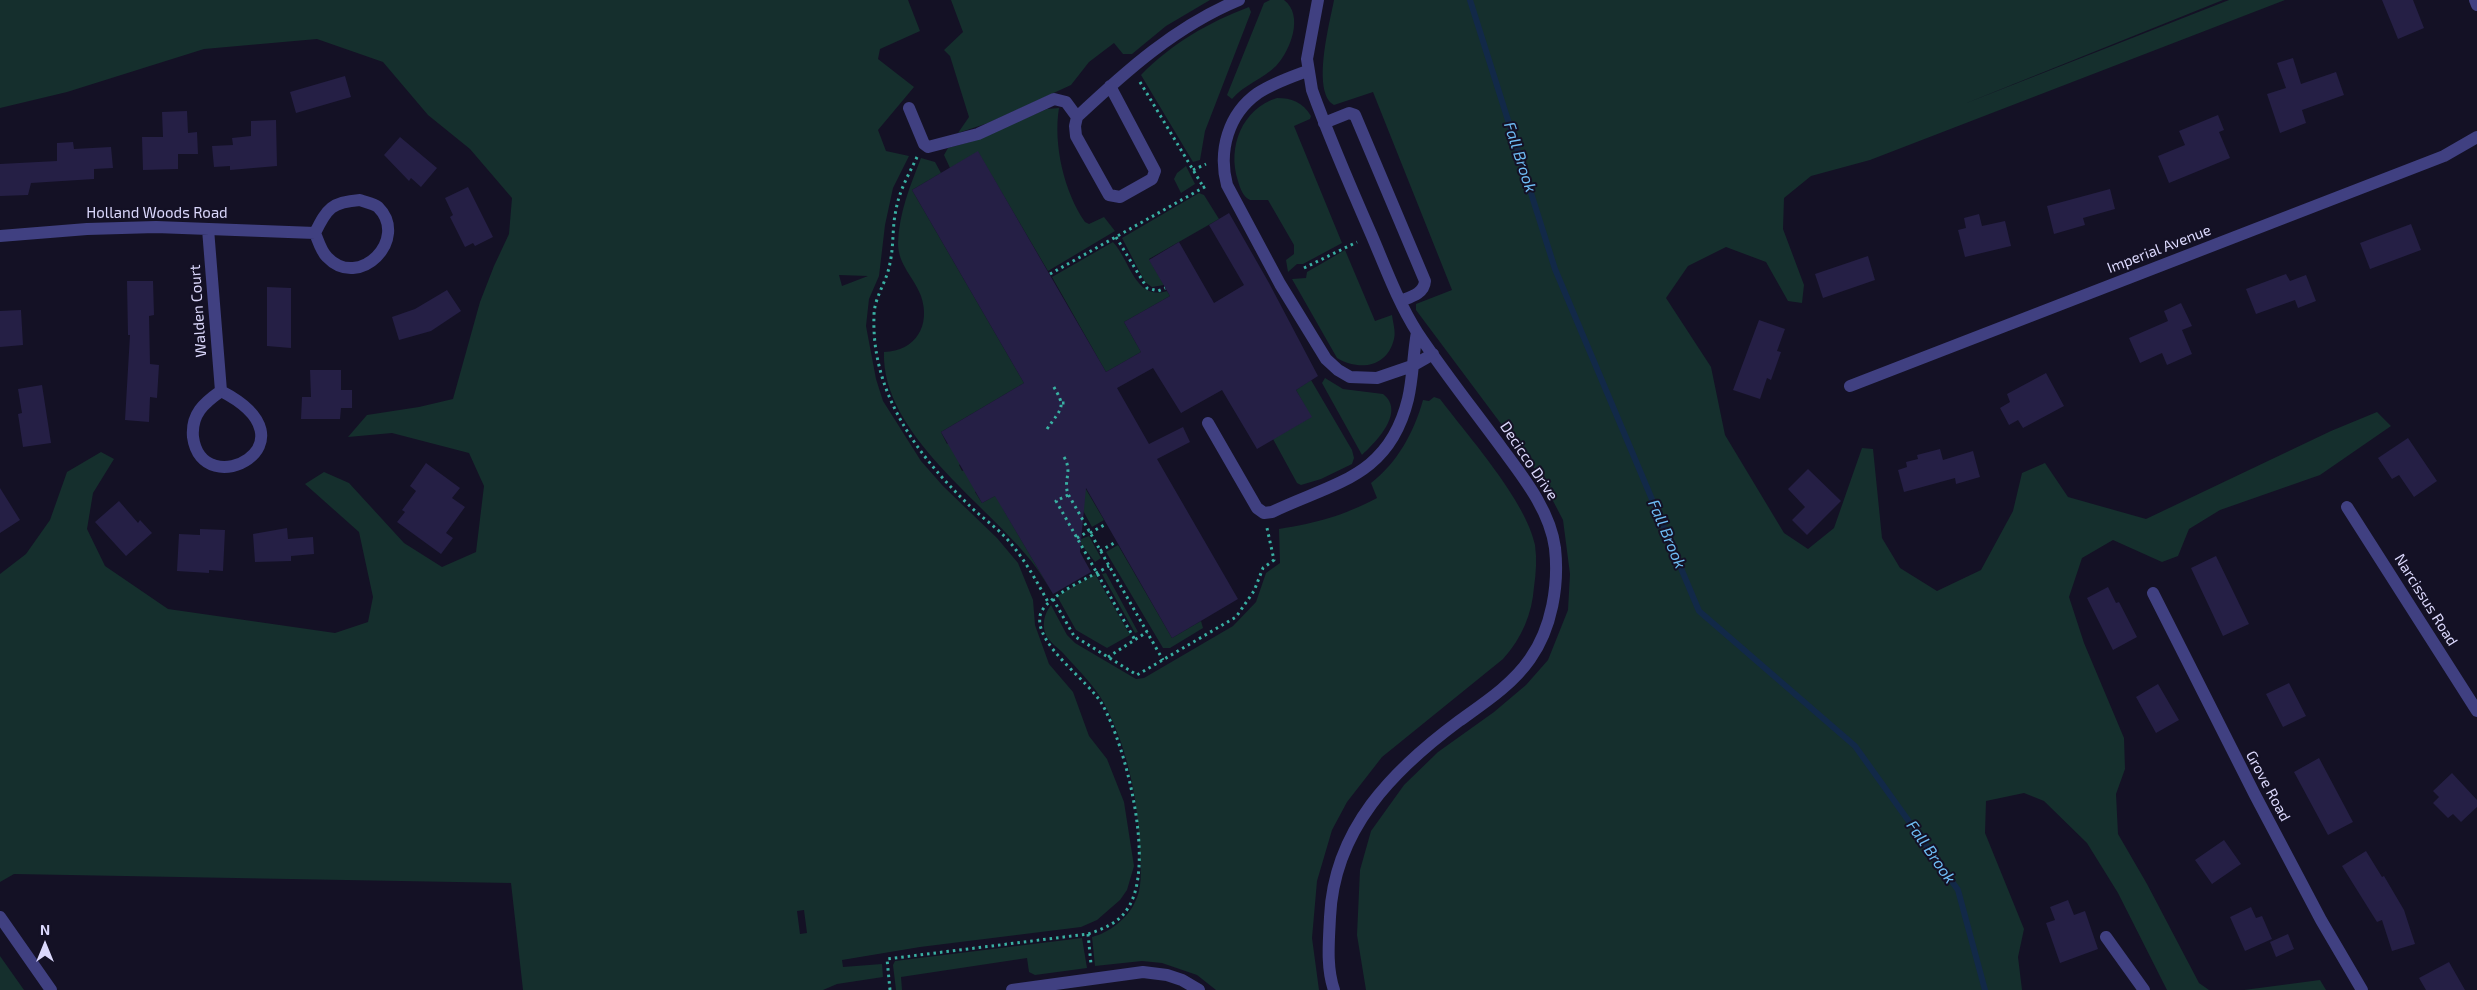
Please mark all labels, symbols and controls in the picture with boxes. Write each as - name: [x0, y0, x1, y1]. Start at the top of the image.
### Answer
- water label: Fall Brook: [1500, 119, 1540, 195]
- street label: Holland Woods Road: [86, 204, 228, 222]
- street label: Imperial Avenue: [2104, 221, 2214, 277]
- street label: Walden Court: [186, 264, 210, 358]
- street label: Decicco Drive: [1496, 418, 1562, 504]
- water label: Fall Brook: [1644, 497, 1690, 571]
- street label: Narcissus Road: [2391, 551, 2461, 649]
- street label: Grove Road: [2242, 748, 2294, 824]
- water label: Fall Brook: [1902, 817, 1960, 887]
- north arrow: [20, 920, 70, 970]
- text: N: [40, 921, 50, 938]

